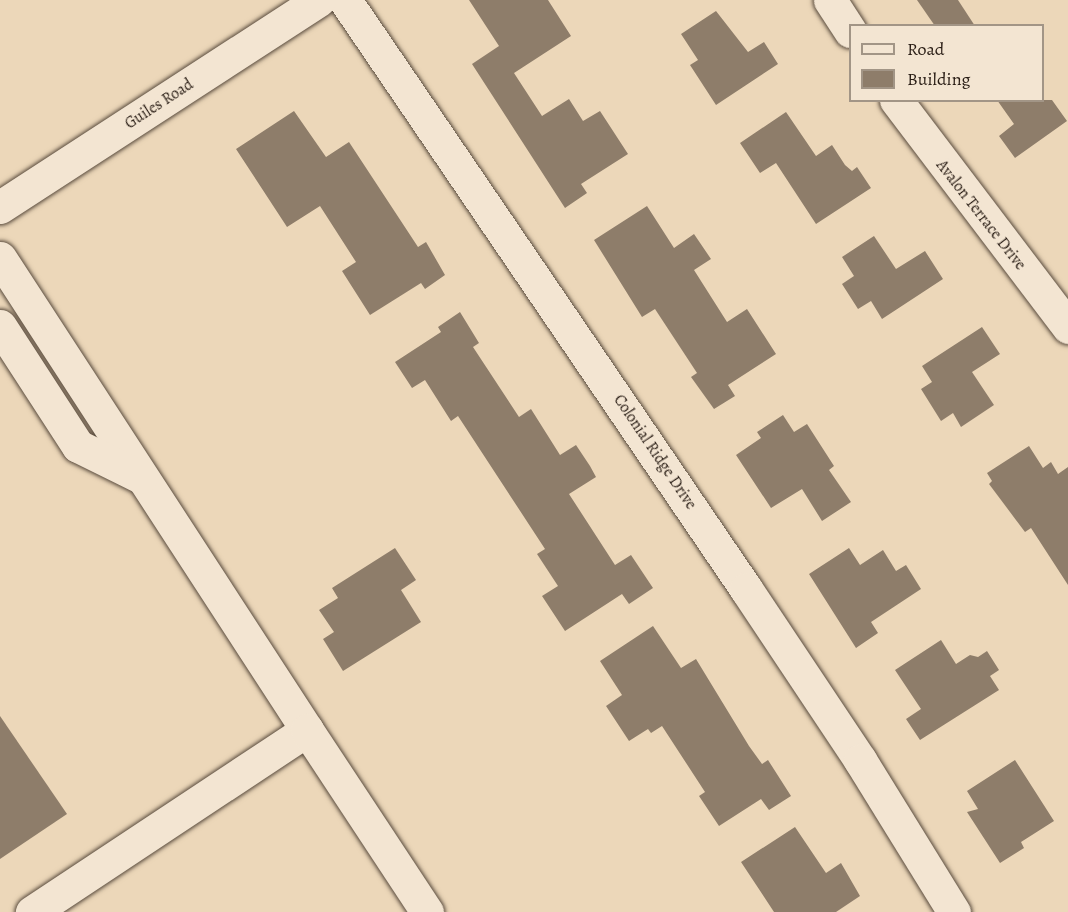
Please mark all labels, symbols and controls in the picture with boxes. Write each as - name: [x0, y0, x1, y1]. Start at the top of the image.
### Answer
- legend: [849, 24, 1044, 102]
- text: Road: [907, 37, 944, 61]
- text: Building: [907, 67, 971, 91]
- street label: Guiles Road: [121, 75, 197, 133]
- street label: Avalon Terrace Drive: [932, 156, 1030, 274]
- street label: Colonial Ridge Drive: [609, 391, 701, 513]

